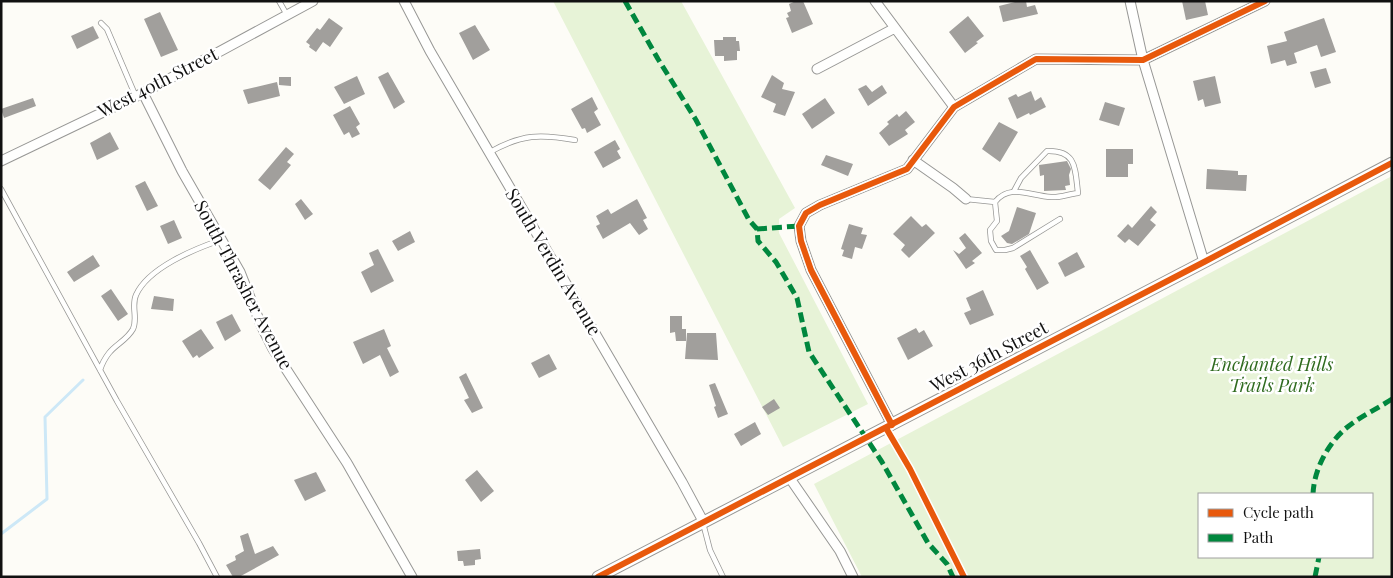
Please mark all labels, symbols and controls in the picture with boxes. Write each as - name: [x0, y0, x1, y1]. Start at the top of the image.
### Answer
- street label: West 40th Street: [92, 41, 222, 123]
- street label: South Verdin Avenue: [500, 183, 607, 340]
- street label: South Thrasher Avenue: [189, 196, 299, 373]
- street label: West 36th Street: [925, 315, 1052, 398]
- park label: Enchanted Hills Trails Park: [1210, 352, 1334, 397]
- legend: [1198, 493, 1373, 558]
- text: Cycle path: [1243, 502, 1314, 522]
- text: Path: [1243, 527, 1273, 547]

